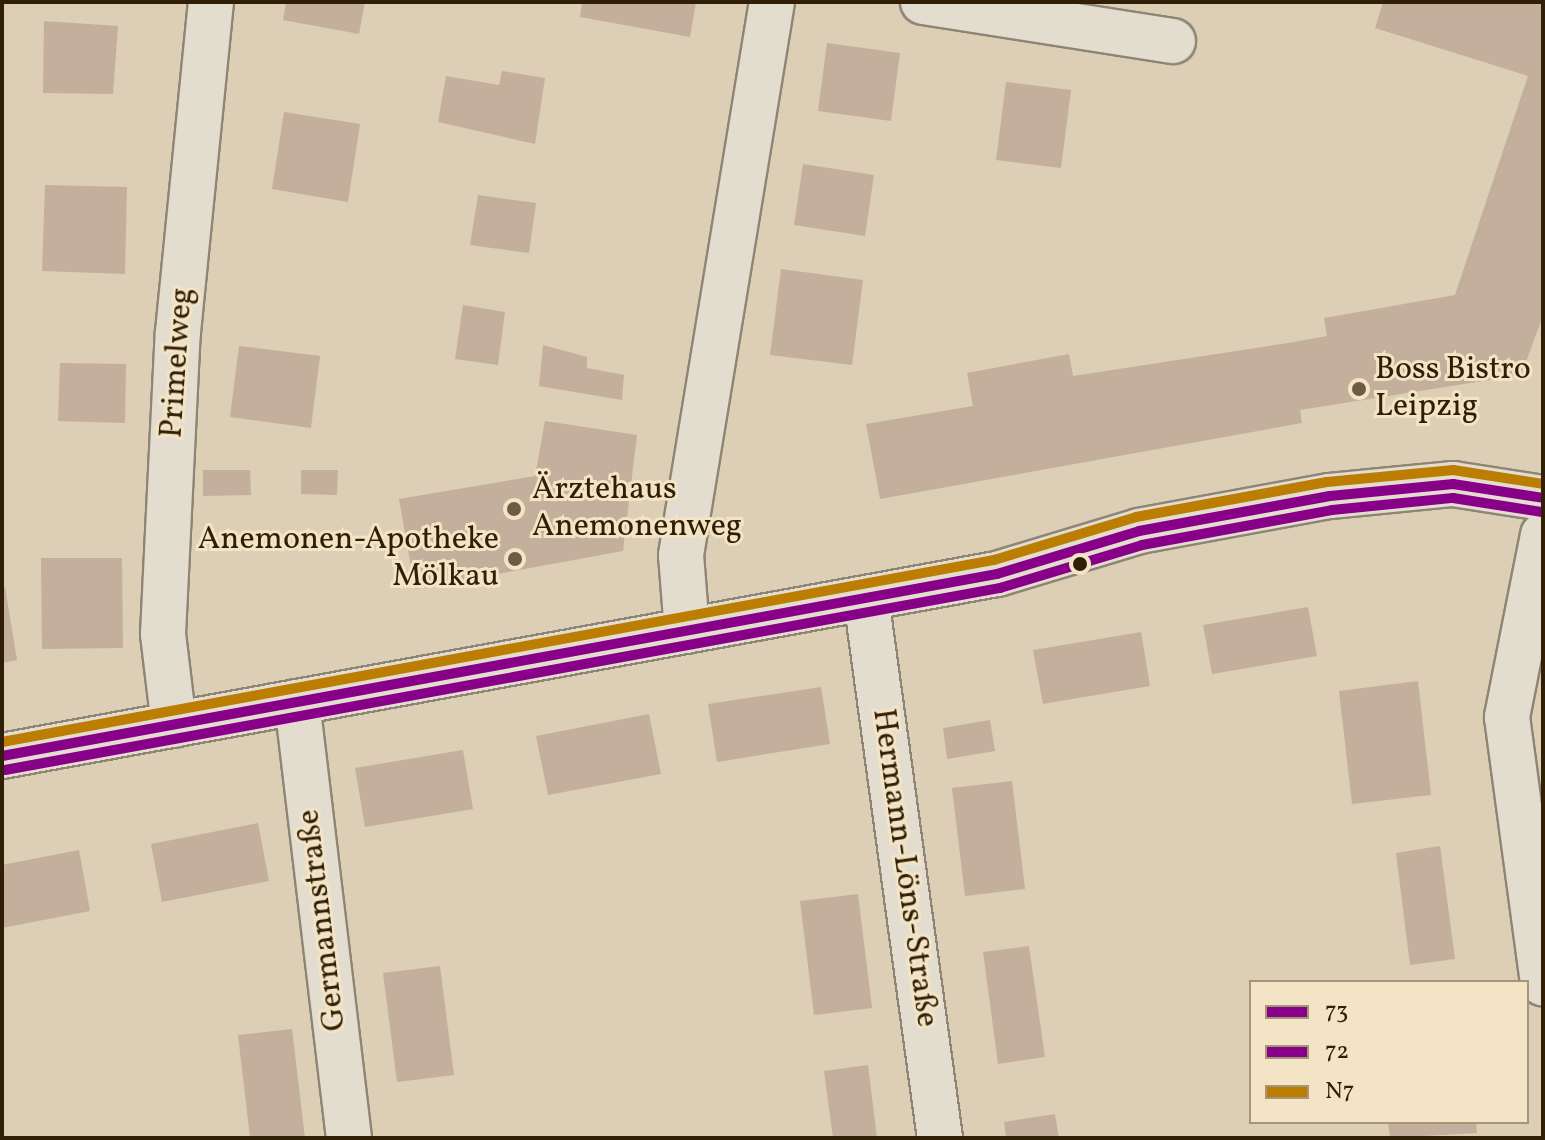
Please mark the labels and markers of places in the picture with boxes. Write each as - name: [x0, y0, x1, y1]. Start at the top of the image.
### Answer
- place label: Boss Bistro Leipzig: [1375, 352, 1531, 427]
- marker: Boss Bistro Leipzig: [1350, 380, 1368, 398]
- place label: Ärztehaus Anemonenweg: [532, 472, 742, 547]
- marker: Ärztehaus Anemonenweg: [503, 498, 525, 520]
- place label: Anemonen-Apotheke Mölkau: [198, 522, 499, 597]
- marker: Anemonen-Apotheke Mölkau: [506, 550, 524, 568]
- unlabelled marker: [1072, 556, 1088, 572]

